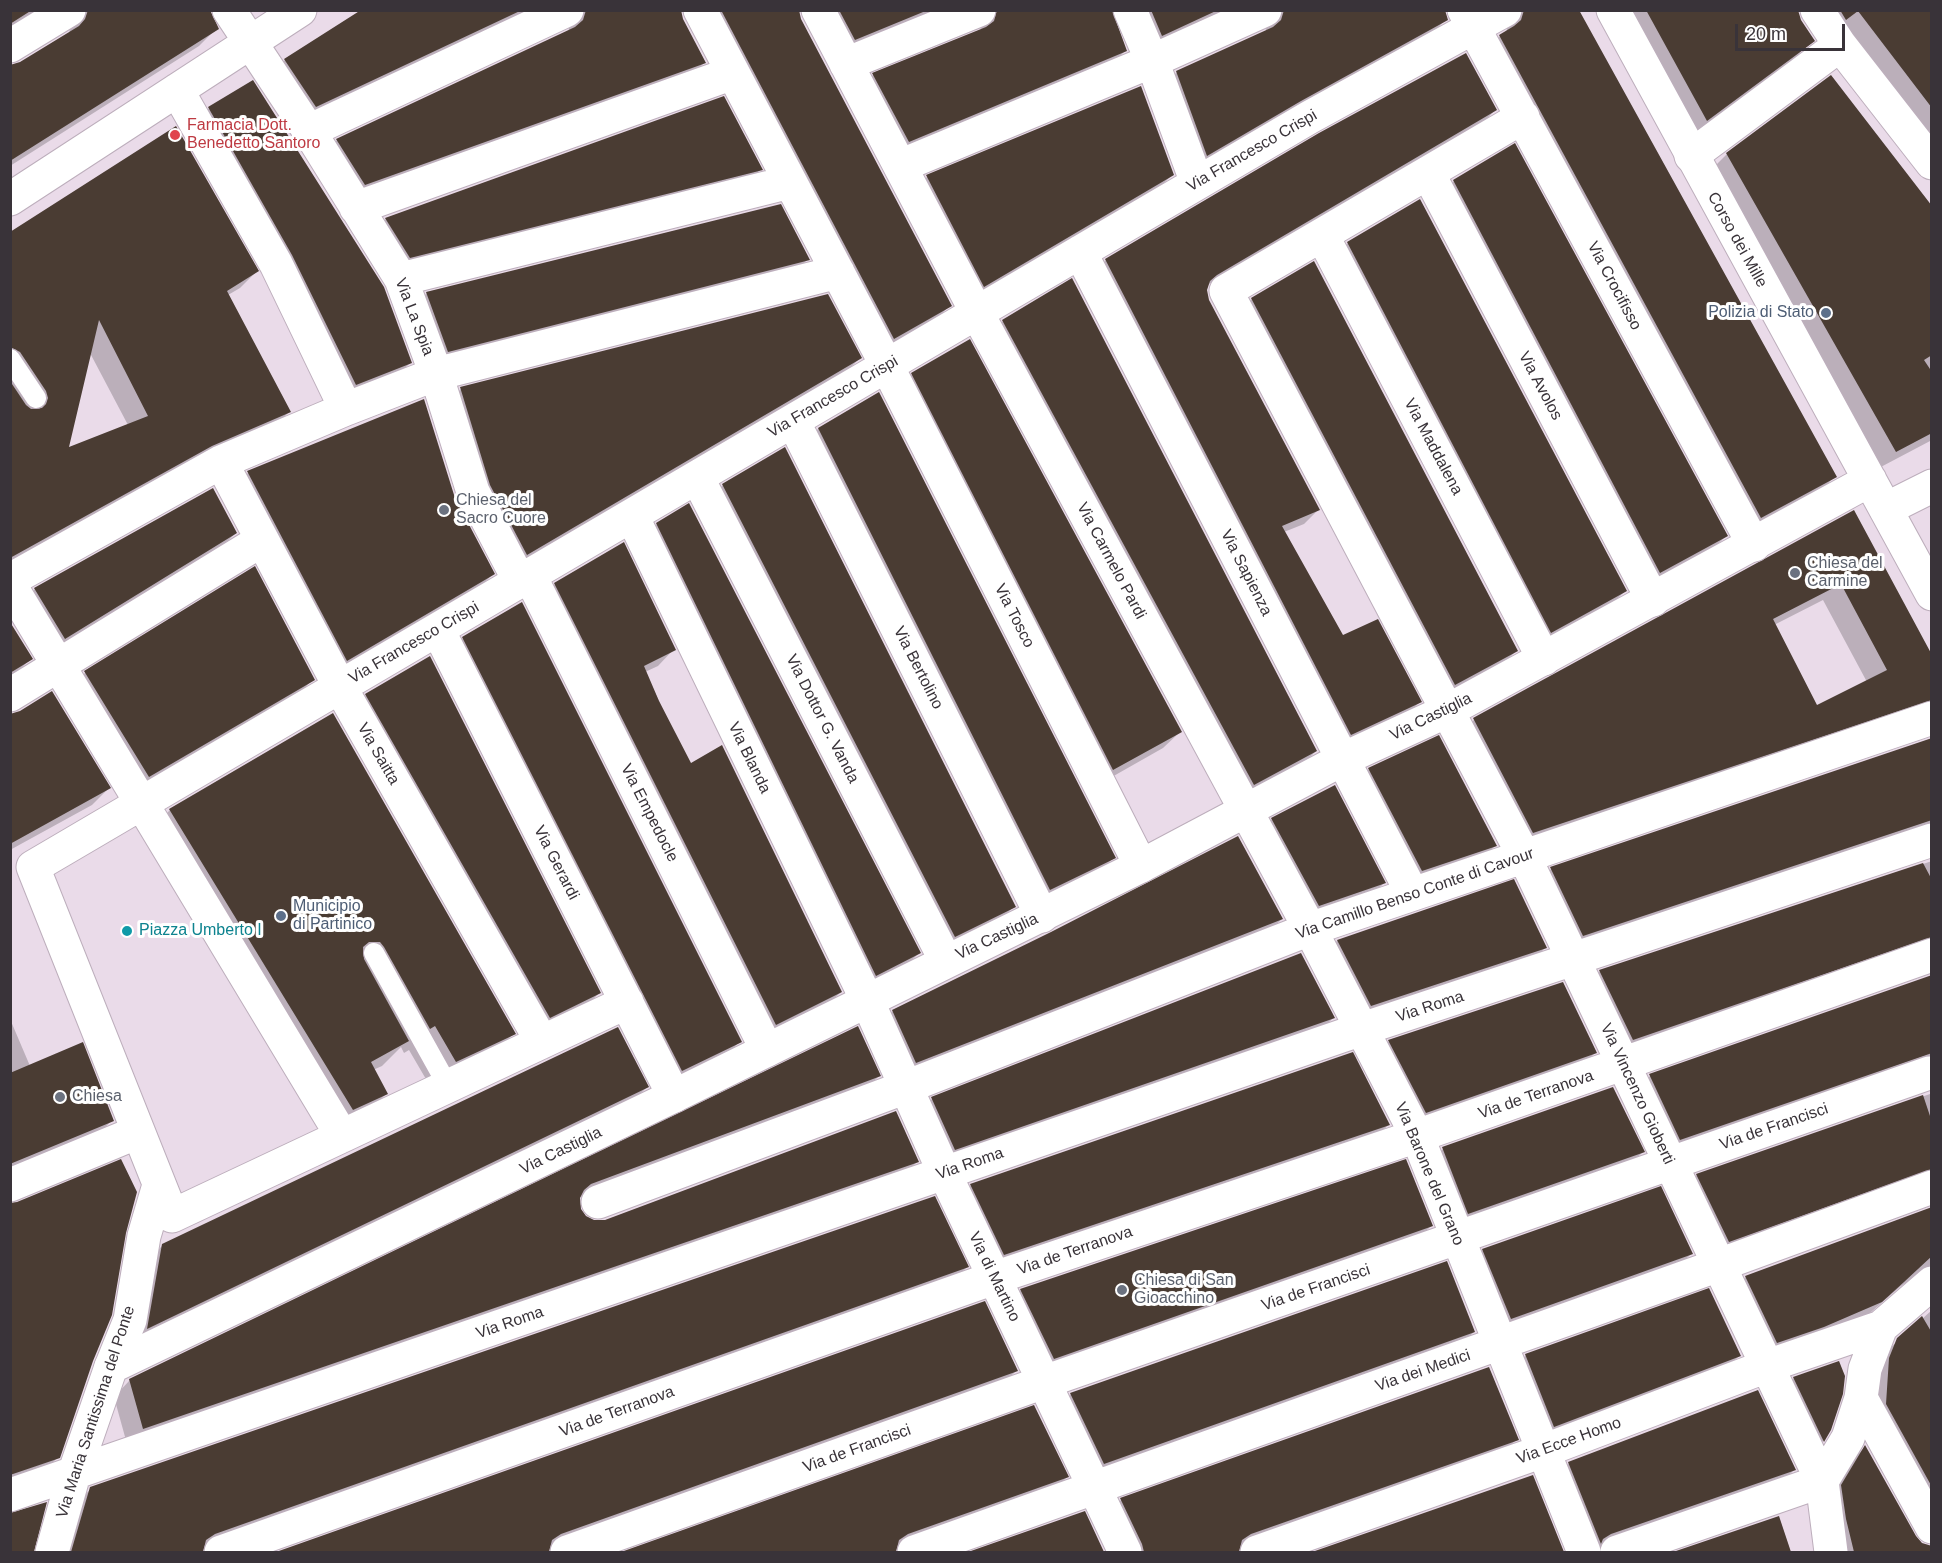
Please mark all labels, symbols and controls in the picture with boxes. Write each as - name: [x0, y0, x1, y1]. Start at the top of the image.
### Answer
- scale bar: [1738, 12, 1848, 50]
- text: 20 m: [1746, 24, 1786, 44]
- street label: Via Francesco Crispi: [1183, 106, 1321, 196]
- place label: Farmacia Dott. Benedetto Santoro: [187, 116, 320, 154]
- marker: Farmacia Dott. Benedetto Santoro: [168, 128, 182, 142]
- street label: Corso dei Mille: [1703, 189, 1771, 291]
- street label: Via Crocifisso: [1583, 238, 1645, 334]
- street label: Via La Spia: [390, 275, 438, 359]
- place label: Polizia di Stato: [1708, 303, 1814, 323]
- marker: Polizia di Stato: [1819, 306, 1833, 320]
- street label: Via Avolos: [1514, 348, 1566, 424]
- street label: Via Francesco Crispi: [764, 352, 902, 442]
- street label: Via Maddalena: [1400, 395, 1466, 499]
- place label: Chiesa del Sacro Cuore: [456, 491, 546, 529]
- street label: Via Carmelo Pardi: [1072, 499, 1150, 623]
- marker: Chiesa del Sacro Cuore: [437, 503, 451, 517]
- street label: Via Sapienza: [1216, 527, 1276, 619]
- place label: Chiesa del Carmine: [1807, 554, 1883, 592]
- marker: Chiesa del Carmine: [1788, 566, 1802, 580]
- street label: Via Tosco: [990, 581, 1038, 651]
- street label: Via Francesco Crispi: [345, 598, 483, 688]
- street label: Via Bertolino: [889, 623, 947, 713]
- street label: Via Dottor G. Vanda: [781, 652, 863, 786]
- street label: Via Castiglia: [1387, 689, 1475, 745]
- street label: Via Blanda: [723, 719, 775, 797]
- street label: Via Saitta: [353, 720, 403, 788]
- street label: Via Empedocle: [616, 761, 682, 865]
- street label: Via Gerardi: [529, 823, 583, 903]
- street label: Via Camillo Benso Conte di Cavour: [1293, 844, 1537, 944]
- place label: Municipio di Partinico: [293, 897, 372, 935]
- marker: Municipio di Partinico: [274, 909, 288, 923]
- street label: Via Castiglia: [953, 910, 1041, 964]
- place label: Piazza Umberto I: [139, 921, 262, 941]
- marker: Piazza Umberto I: [120, 924, 134, 938]
- street label: Via Roma: [1394, 987, 1466, 1027]
- street label: Via Vincenzo Gioberti: [1596, 1020, 1678, 1168]
- street label: Via de Terranova: [1476, 1066, 1596, 1124]
- place label: Chiesa: [72, 1087, 122, 1107]
- marker: Chiesa: [53, 1090, 67, 1104]
- street label: Via de Francisci: [1717, 1099, 1831, 1155]
- street label: Via Barone del Grano: [1390, 1100, 1468, 1248]
- street label: Via Castiglia: [517, 1123, 605, 1179]
- street label: Via Roma: [934, 1144, 1006, 1184]
- street label: Via de Terranova: [1015, 1222, 1135, 1280]
- street label: Via di Martino: [964, 1229, 1024, 1325]
- street label: Via de Francisci: [1259, 1260, 1373, 1316]
- place label: Chiesa di San Gioacchino: [1134, 1271, 1234, 1309]
- marker: Chiesa di San Gioacchino: [1115, 1283, 1129, 1297]
- street label: Via Maria Santissima del Ponte: [53, 1303, 139, 1521]
- street label: Via Roma: [474, 1303, 546, 1343]
- street label: Via dei Medici: [1373, 1346, 1473, 1396]
- street label: Via de Terranova: [557, 1382, 677, 1442]
- street label: Via Ecce Homo: [1514, 1413, 1624, 1469]
- street label: Via de Francisci: [800, 1421, 914, 1477]

